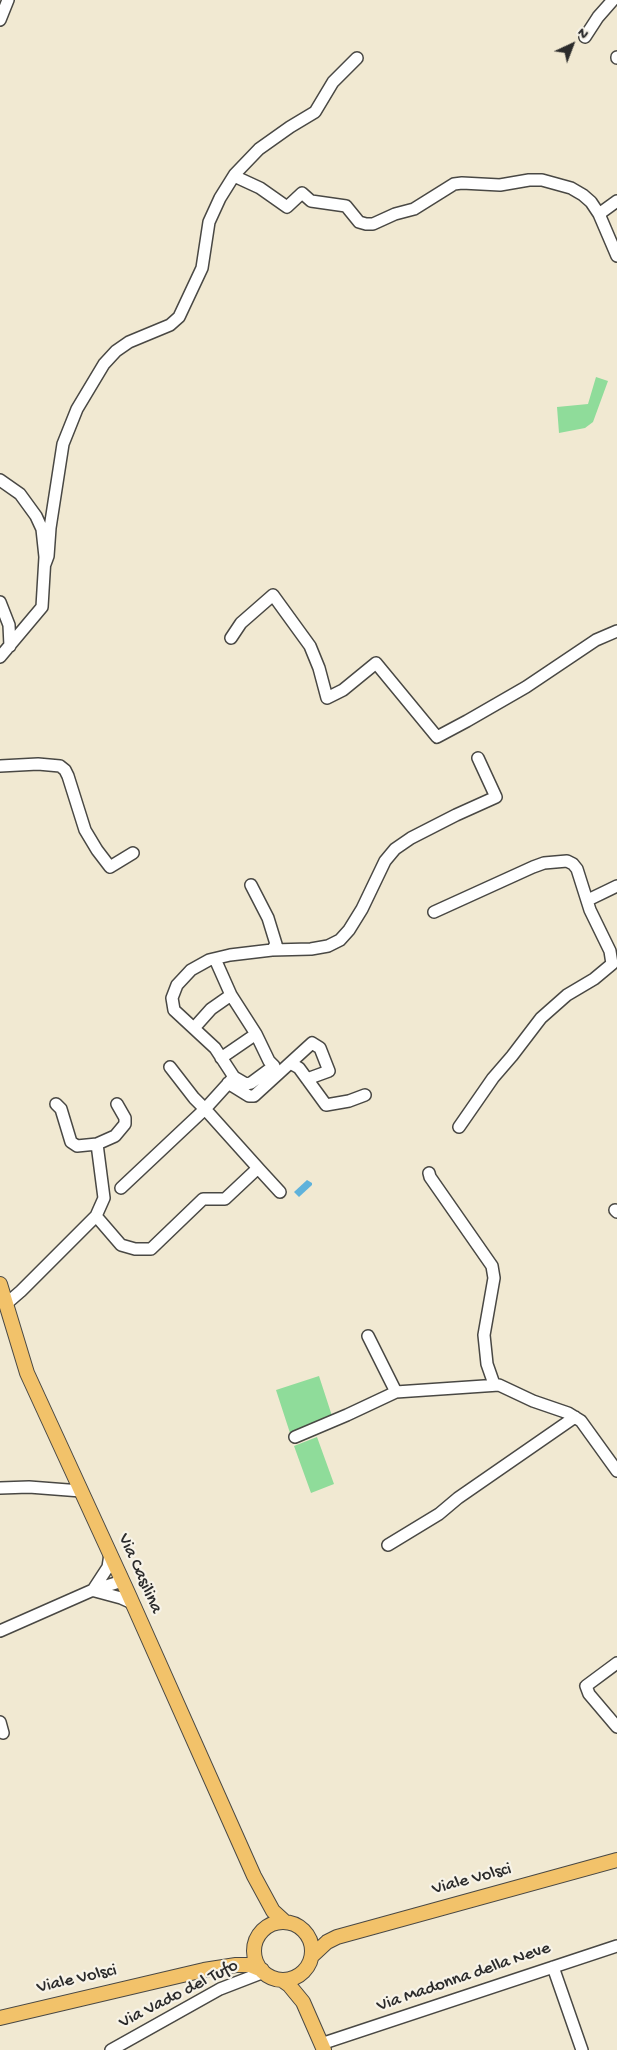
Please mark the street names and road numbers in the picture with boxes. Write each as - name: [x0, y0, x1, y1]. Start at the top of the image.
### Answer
- street label: Via Casilina: [112, 1531, 166, 1617]
- street label: Viale Volsci: [430, 1859, 514, 1901]
- street label: Via Madonna della Neve: [374, 1938, 554, 2018]
- street label: Via Vado del Tufo: [116, 1956, 242, 2034]
- street label: Viale Volsci: [35, 1960, 119, 2000]

